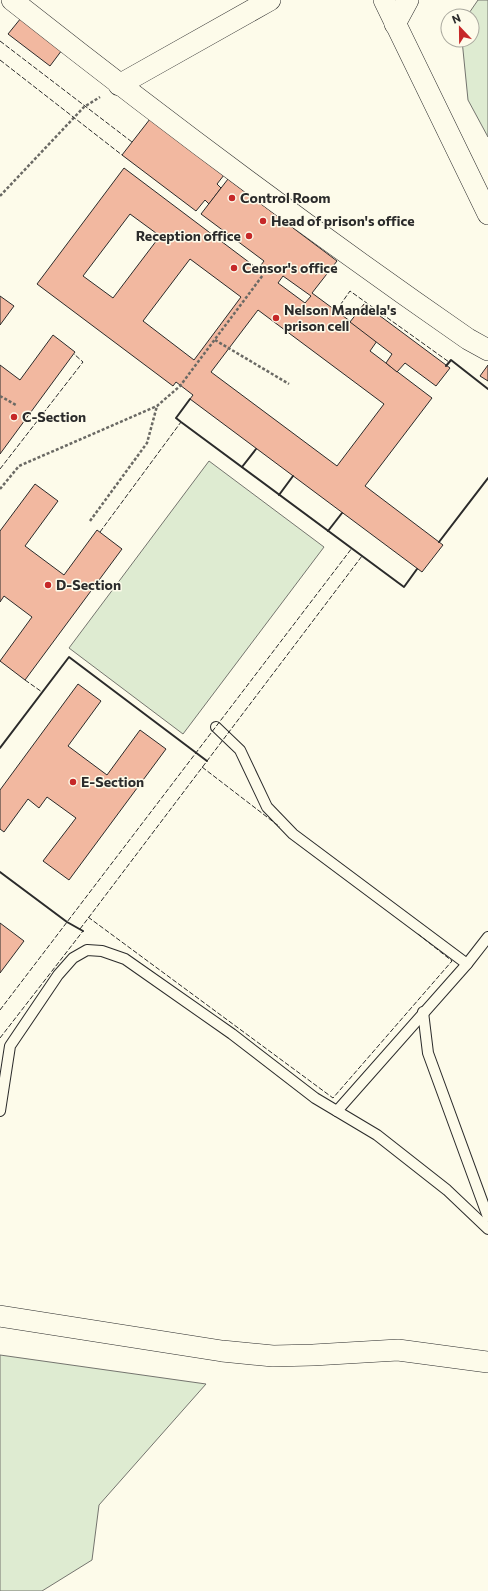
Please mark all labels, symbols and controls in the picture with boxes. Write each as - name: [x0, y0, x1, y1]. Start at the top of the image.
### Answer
- north arrow: [440, 8, 480, 48]
- text: N: [450, 11, 462, 26]
- place label: Control Room: [240, 189, 331, 206]
- marker: Control Room: [227, 193, 237, 203]
- place label: Head of prison's office: [271, 212, 415, 229]
- marker: Head of prison's office: [258, 216, 268, 226]
- place label: Reception office: [136, 227, 241, 244]
- marker: Reception office: [244, 231, 254, 241]
- place label: Censor's office: [242, 259, 338, 276]
- marker: Censor's office: [229, 263, 239, 273]
- place label: Nelson Mandela's prison cell: [284, 301, 397, 334]
- marker: Nelson Mandela's prison cell: [271, 313, 281, 323]
- place label: C-Section: [22, 408, 86, 425]
- marker: C-Section: [9, 412, 19, 422]
- place label: D-Section: [56, 576, 121, 593]
- marker: D-Section: [43, 580, 53, 590]
- place label: E-Section: [81, 773, 144, 790]
- marker: E-Section: [68, 777, 78, 787]

